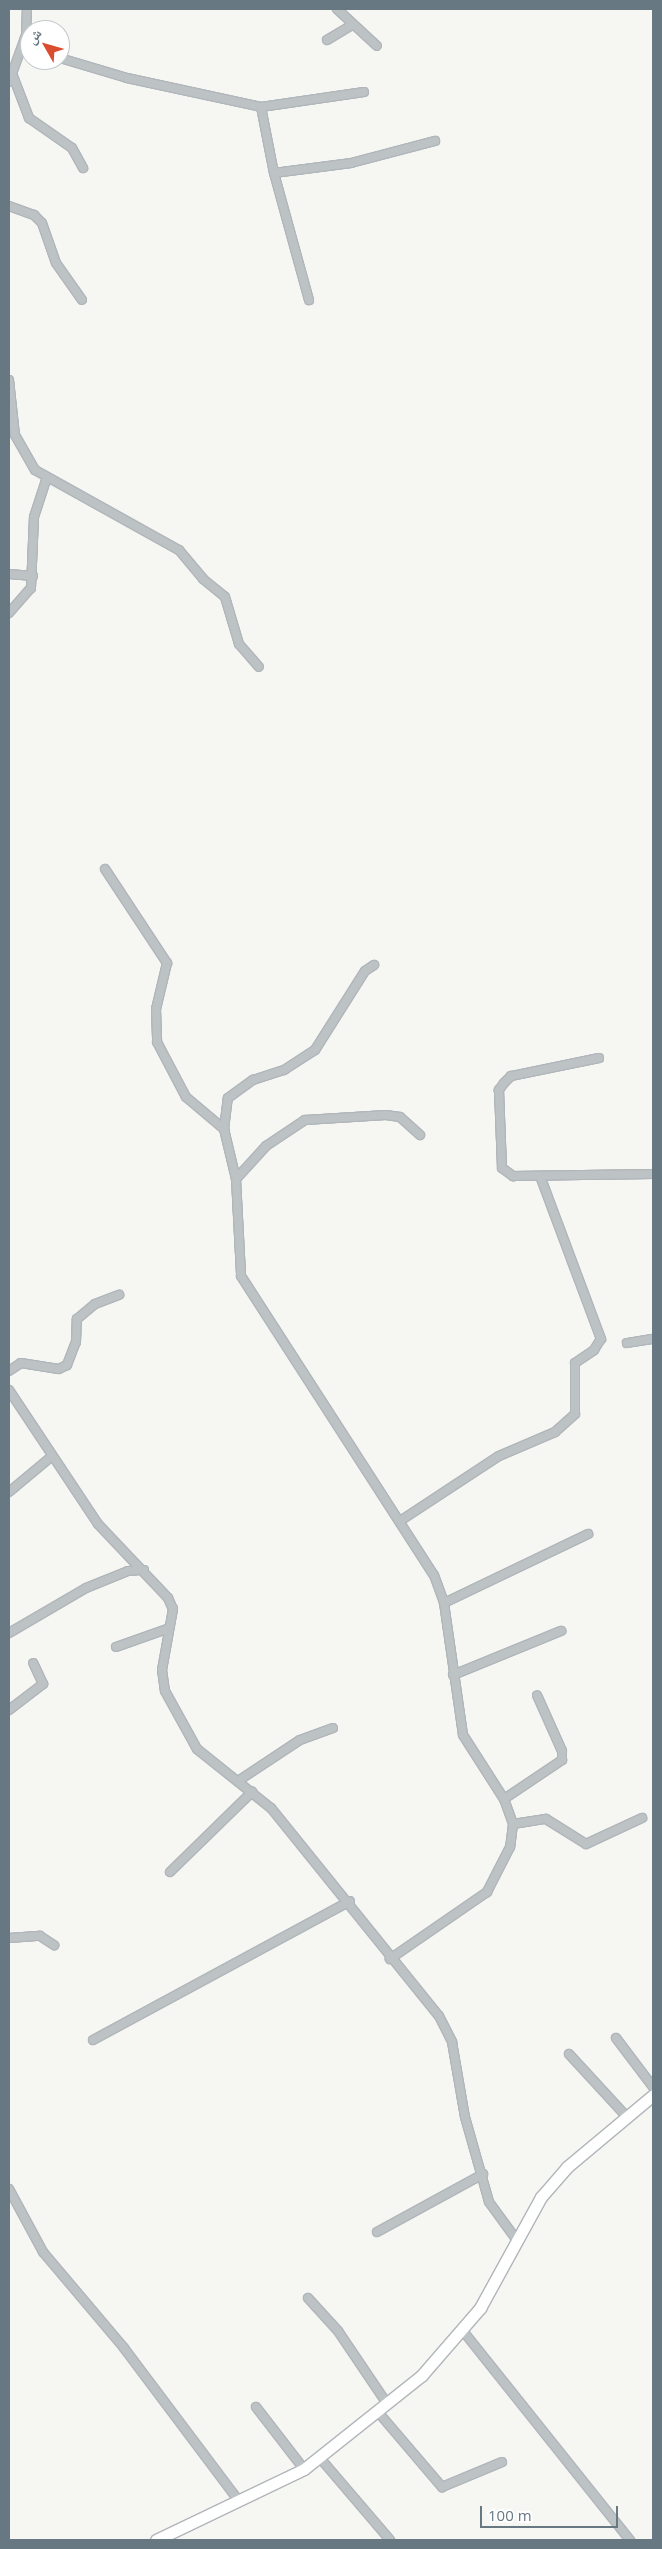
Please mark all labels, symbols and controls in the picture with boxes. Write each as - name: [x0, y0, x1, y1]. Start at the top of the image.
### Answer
- north arrow: [20, 20, 70, 70]
- text: ش: [22, 24, 46, 48]
- scale bar: [482, 2496, 620, 2528]
- text: 100 m: [488, 2505, 532, 2525]

